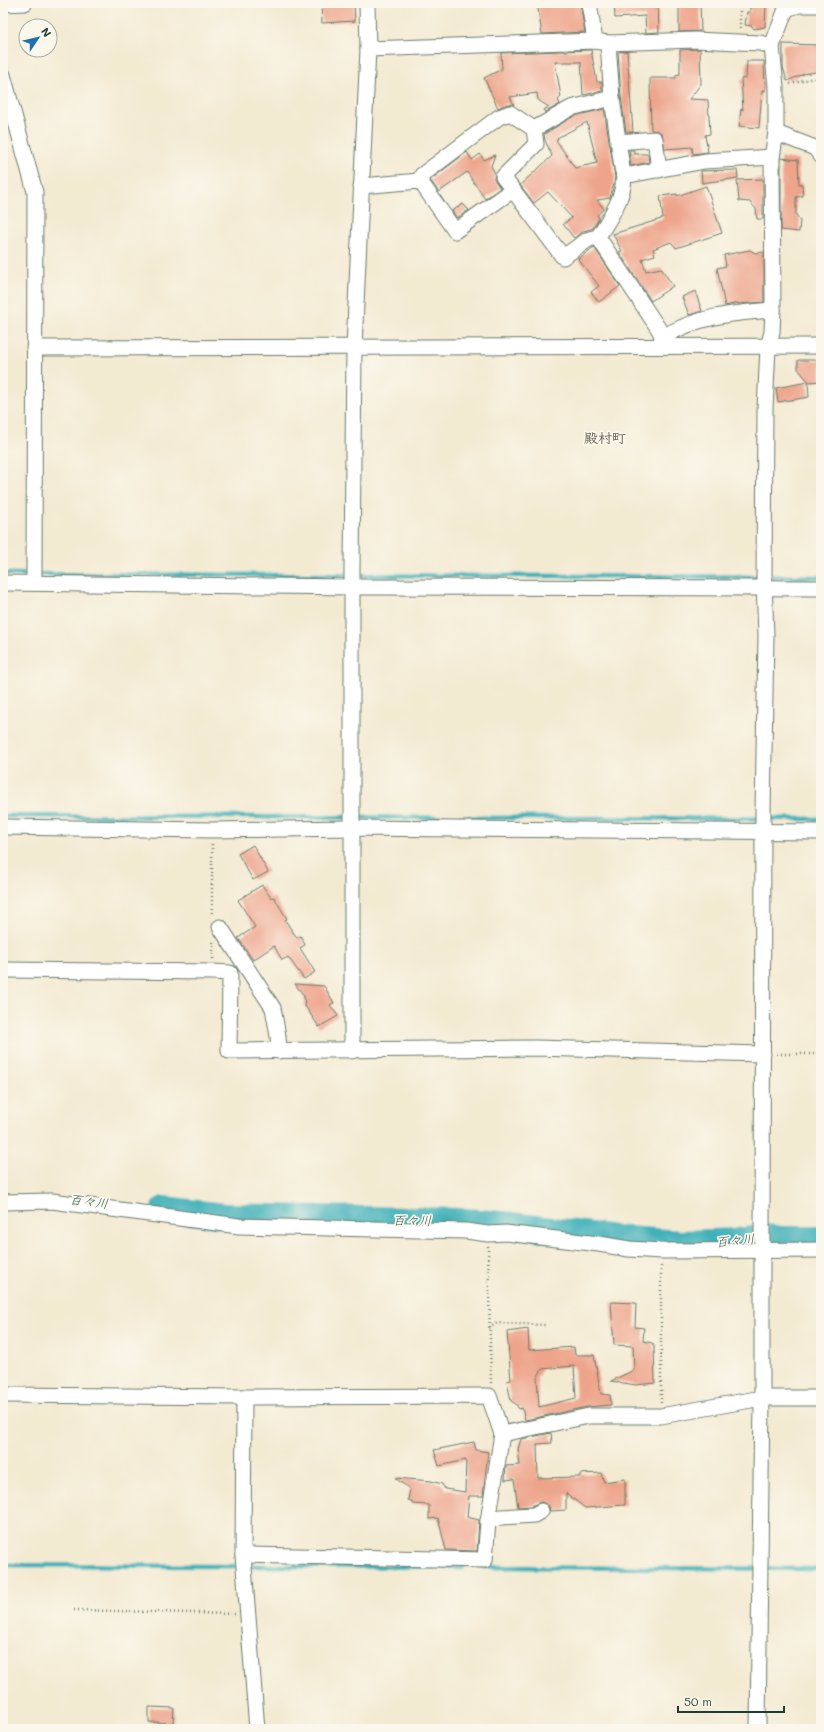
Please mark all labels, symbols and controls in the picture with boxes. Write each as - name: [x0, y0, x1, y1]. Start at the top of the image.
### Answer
- north arrow: [18, 18, 58, 58]
- text: N: [38, 24, 55, 40]
- district label: 殿村町: [584, 428, 626, 447]
- water label: 百々川: [69, 1190, 109, 1211]
- water label: 百々川: [392, 1211, 432, 1228]
- water label: 百々川: [715, 1229, 755, 1250]
- scale bar: [678, 1688, 784, 1714]
- text: 50 m: [684, 1693, 712, 1709]

